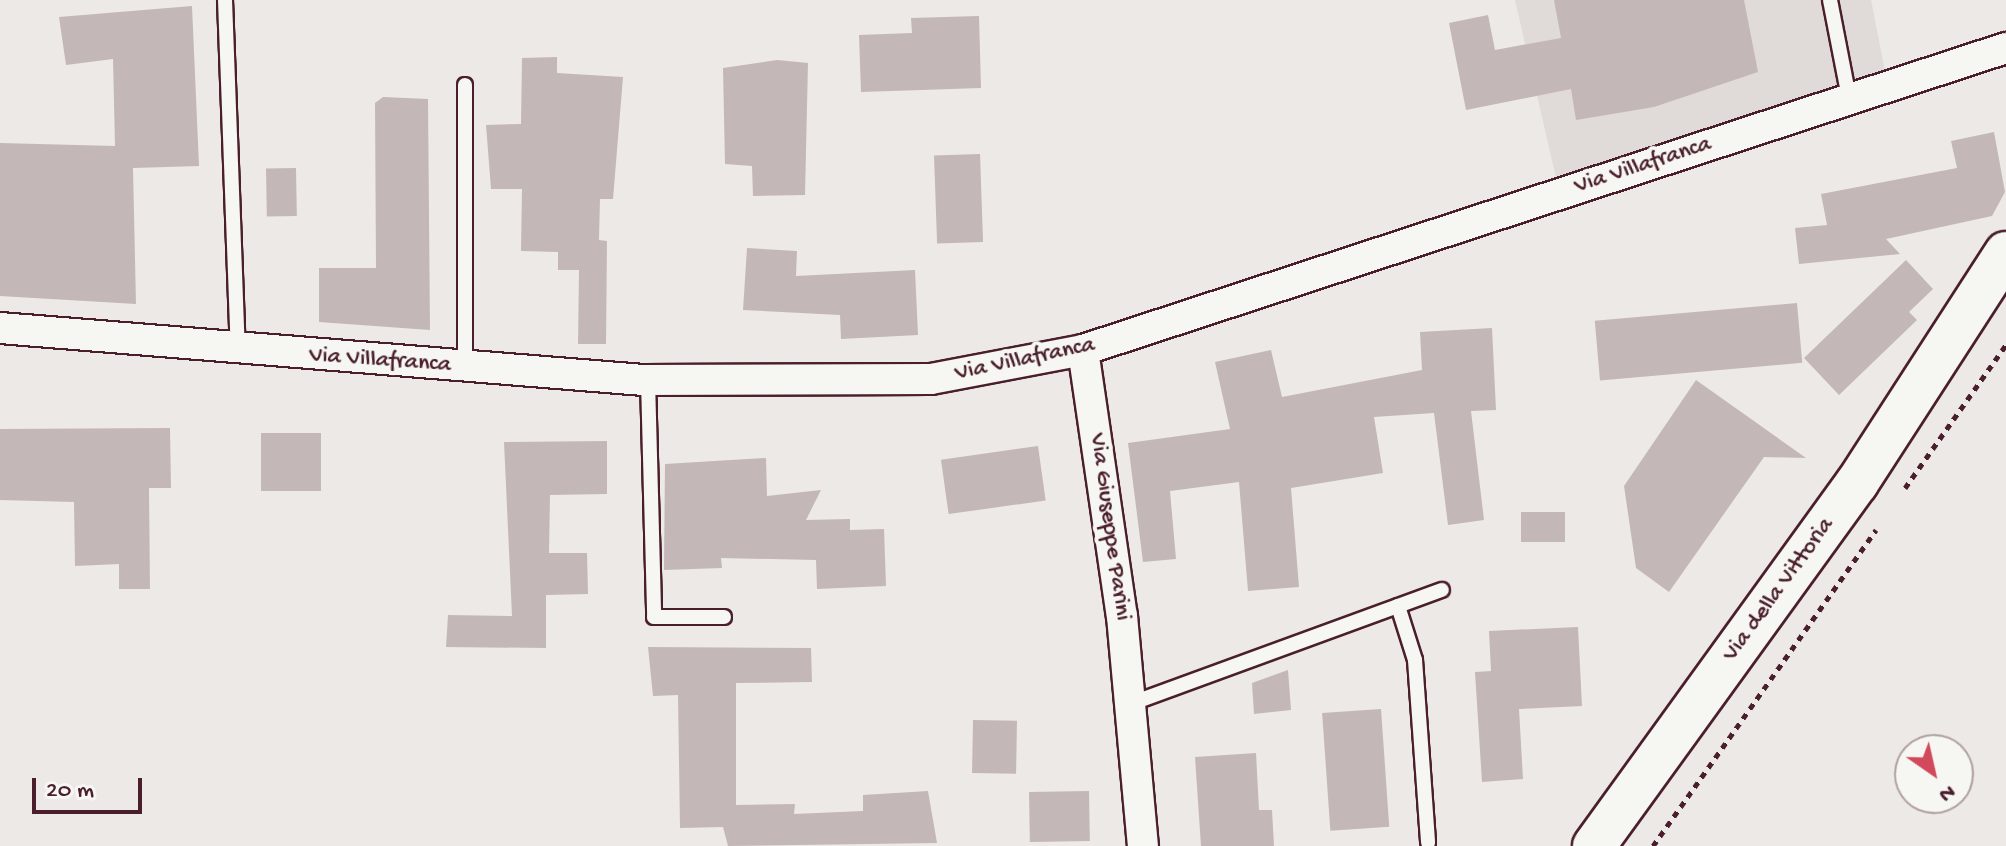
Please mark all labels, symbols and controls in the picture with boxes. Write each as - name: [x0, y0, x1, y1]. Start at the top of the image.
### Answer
- street label: Via Villafranca: [1571, 130, 1715, 202]
- street label: Via Villafranca: [953, 331, 1097, 389]
- street label: Via Villafranca: [308, 342, 452, 380]
- street label: Via Giuseppe Parini: [1082, 431, 1136, 623]
- street label: Via della Vittoria: [1717, 512, 1841, 668]
- north arrow: [1894, 734, 1974, 814]
- scale bar: [36, 762, 146, 812]
- text: 20 m: [46, 777, 94, 806]
- text: N: [1933, 777, 1960, 807]

